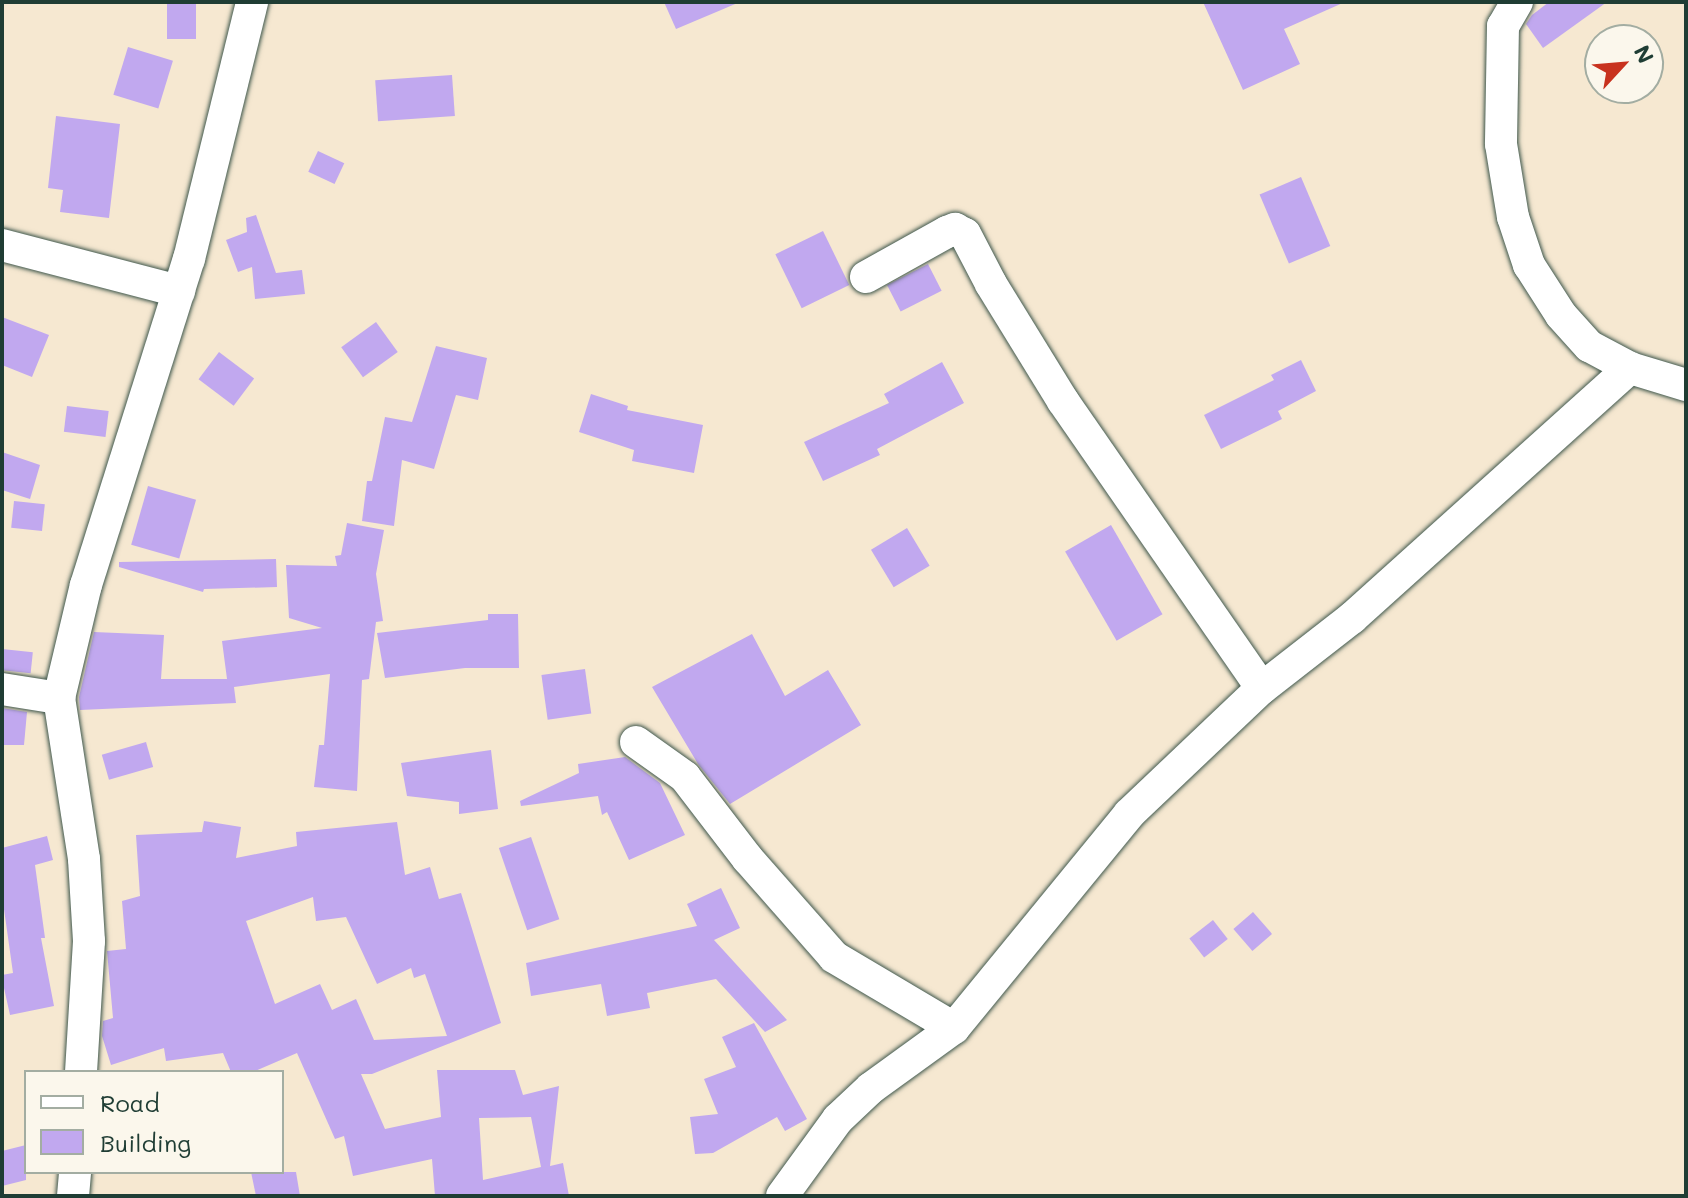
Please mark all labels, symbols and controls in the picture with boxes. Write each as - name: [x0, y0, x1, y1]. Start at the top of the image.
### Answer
- north arrow: [1584, 24, 1664, 104]
- text: N: [1628, 40, 1661, 68]
- legend: [24, 1070, 284, 1174]
- text: Road: [100, 1087, 160, 1118]
- text: Building: [100, 1127, 191, 1158]

